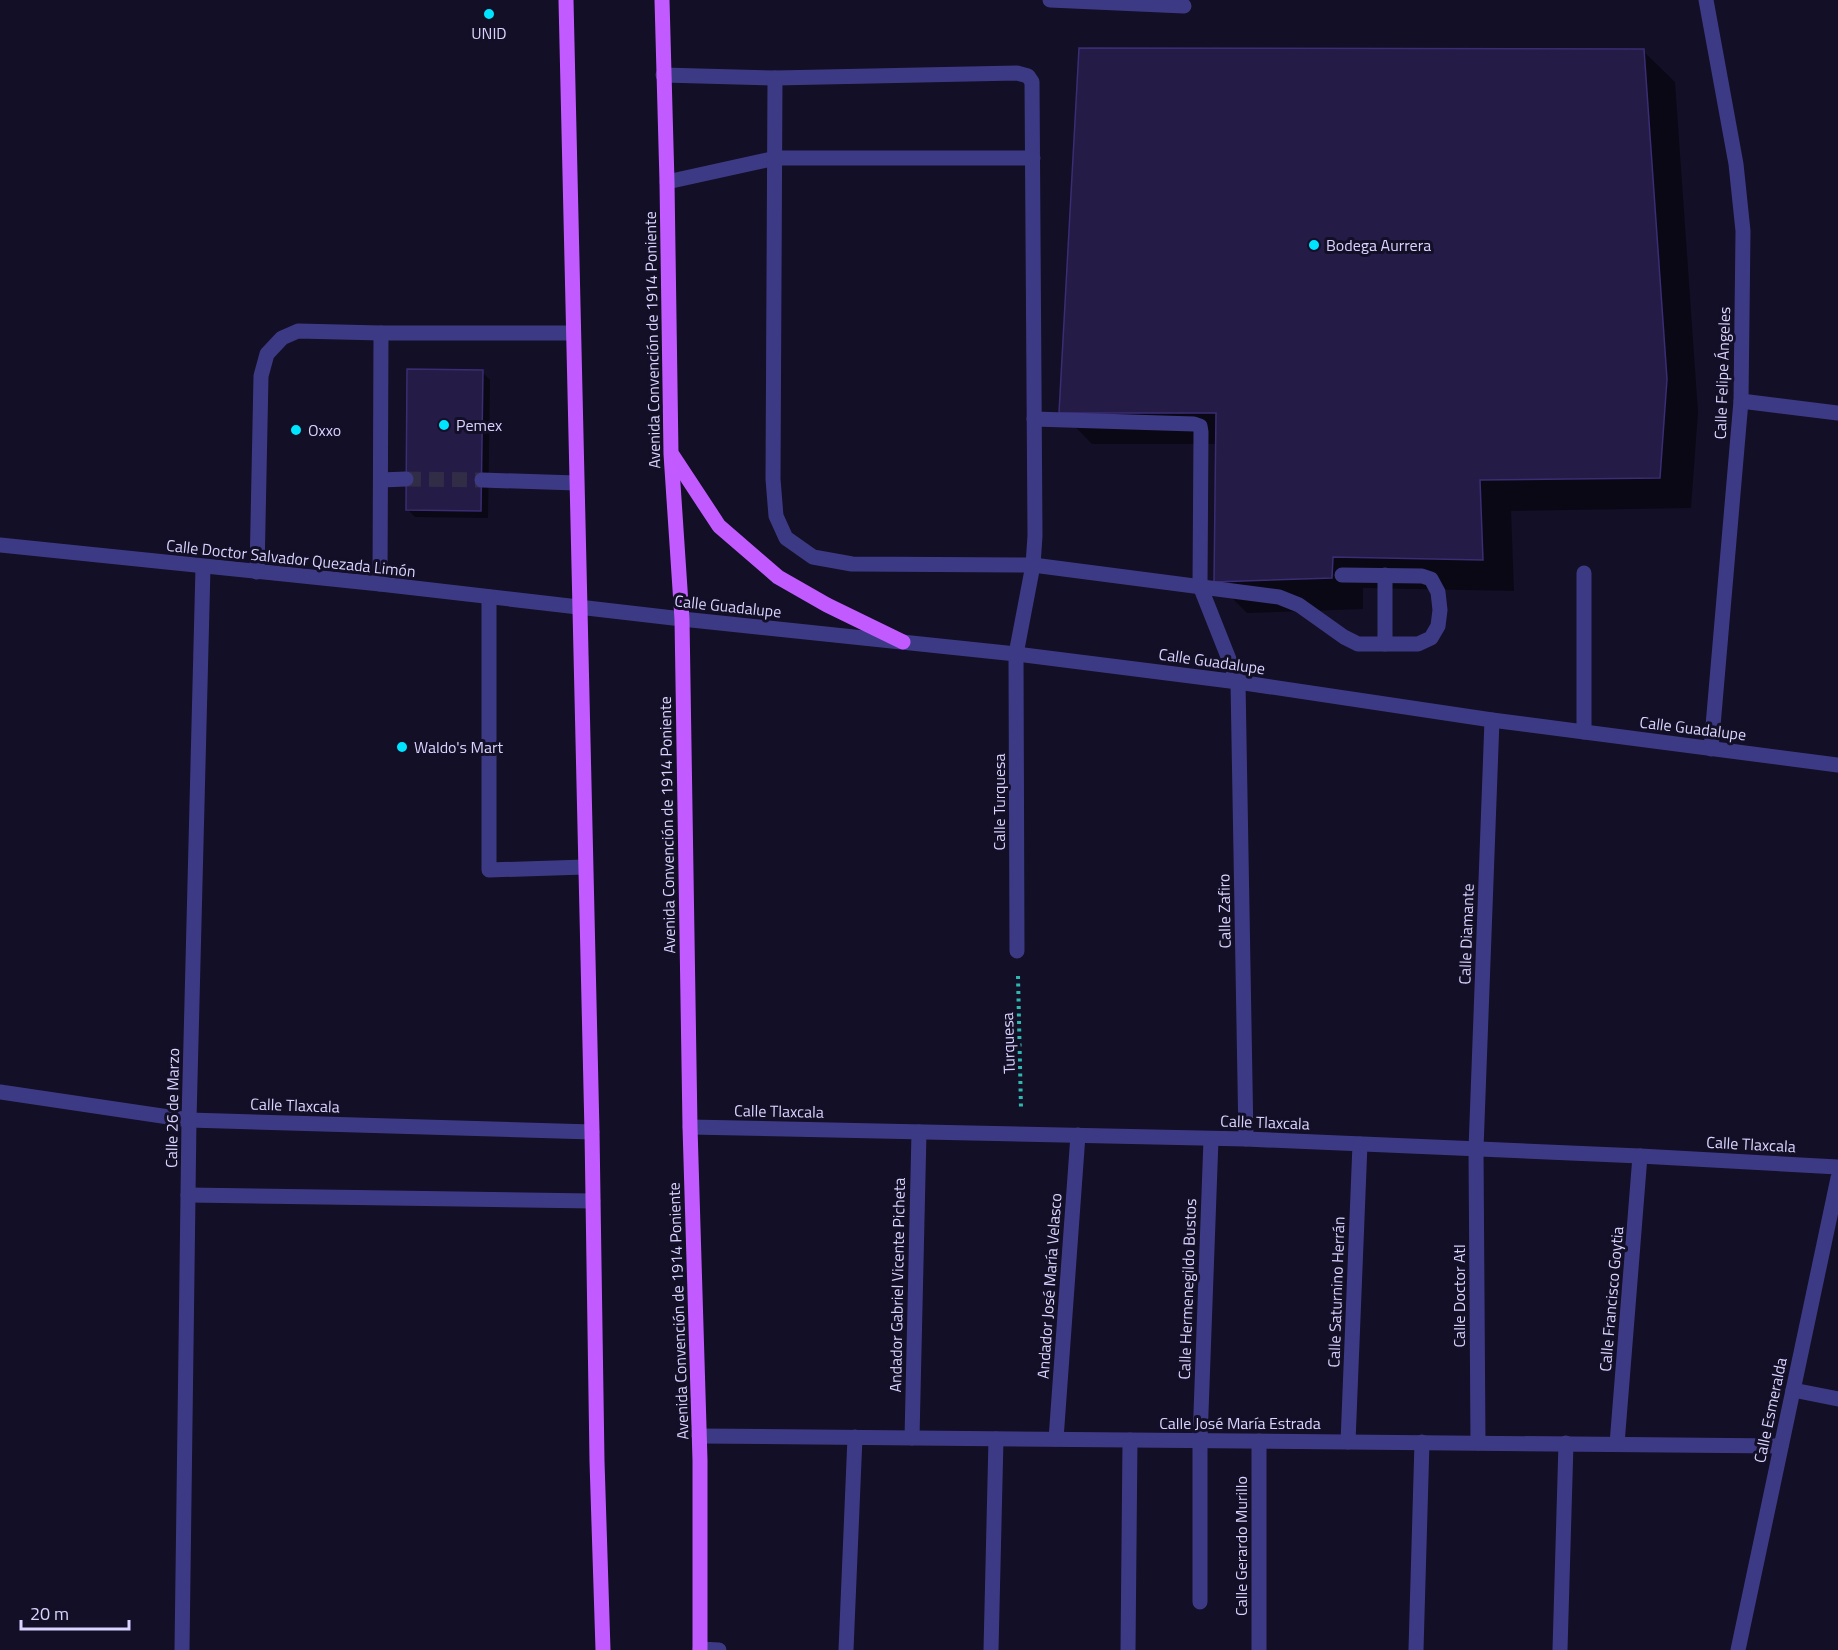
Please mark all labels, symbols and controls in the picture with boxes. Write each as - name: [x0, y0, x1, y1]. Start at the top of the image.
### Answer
- marker: UNID: [482, 7, 496, 21]
- place label: UNID: [471, 21, 507, 45]
- street label: Avenida Convención de 1914 Poniente: [638, 211, 666, 469]
- place label: Bodega Aurrera: [1326, 233, 1431, 257]
- marker: Bodega Aurrera: [1307, 238, 1321, 252]
- street label: Calle Felipe Ángeles: [1708, 306, 1736, 440]
- place label: Pemex: [456, 413, 502, 437]
- place label: Oxxo: [308, 418, 341, 442]
- marker: Pemex: [437, 418, 451, 432]
- marker: Oxxo: [289, 423, 303, 437]
- street label: Calle Doctor Salvador Quezada Limón: [165, 533, 417, 583]
- street label: Calle Guadalupe: [673, 588, 783, 624]
- street label: Calle Guadalupe: [1157, 642, 1267, 680]
- street label: Avenida Convención de 1914 Poniente: [653, 696, 681, 954]
- street label: Calle Guadalupe: [1638, 710, 1748, 746]
- place label: Waldo's Mart: [414, 735, 504, 759]
- marker: Waldo's Mart: [395, 740, 409, 754]
- street label: Calle Turquesa: [987, 753, 1011, 851]
- street label: Calle Zafiro: [1211, 873, 1237, 949]
- street label: Calle Diamante: [1452, 883, 1480, 985]
- street label: Turquesa: [995, 1012, 1021, 1074]
- street label: Calle 26 de Marzo: [159, 1048, 185, 1168]
- street label: Calle Tlaxcala: [250, 1091, 340, 1119]
- street label: Calle Tlaxcala: [734, 1098, 824, 1124]
- street label: Calle Tlaxcala: [1220, 1108, 1310, 1136]
- street label: Calle Tlaxcala: [1706, 1130, 1796, 1158]
- street label: Andador Gabriel Vicente Picheta: [883, 1177, 911, 1393]
- street label: Avenida Convención de 1914 Poniente: [662, 1182, 694, 1440]
- street label: Andador José María Velasco: [1031, 1192, 1067, 1380]
- street label: Calle Hermenegildo Bustos: [1172, 1198, 1202, 1380]
- street label: Calle Saturnino Herrán: [1321, 1216, 1351, 1368]
- street label: Calle Francisco Goytia: [1593, 1225, 1629, 1373]
- street label: Calle Doctor Atl: [1447, 1244, 1471, 1348]
- street label: Calle Esmeralda: [1747, 1355, 1793, 1465]
- street label: Calle José María Estrada: [1159, 1411, 1321, 1435]
- street label: Calle Gerardo Murillo: [1229, 1476, 1253, 1616]
- scale bar: [21, 1593, 129, 1631]
- text: 20 m: [30, 1600, 69, 1627]

